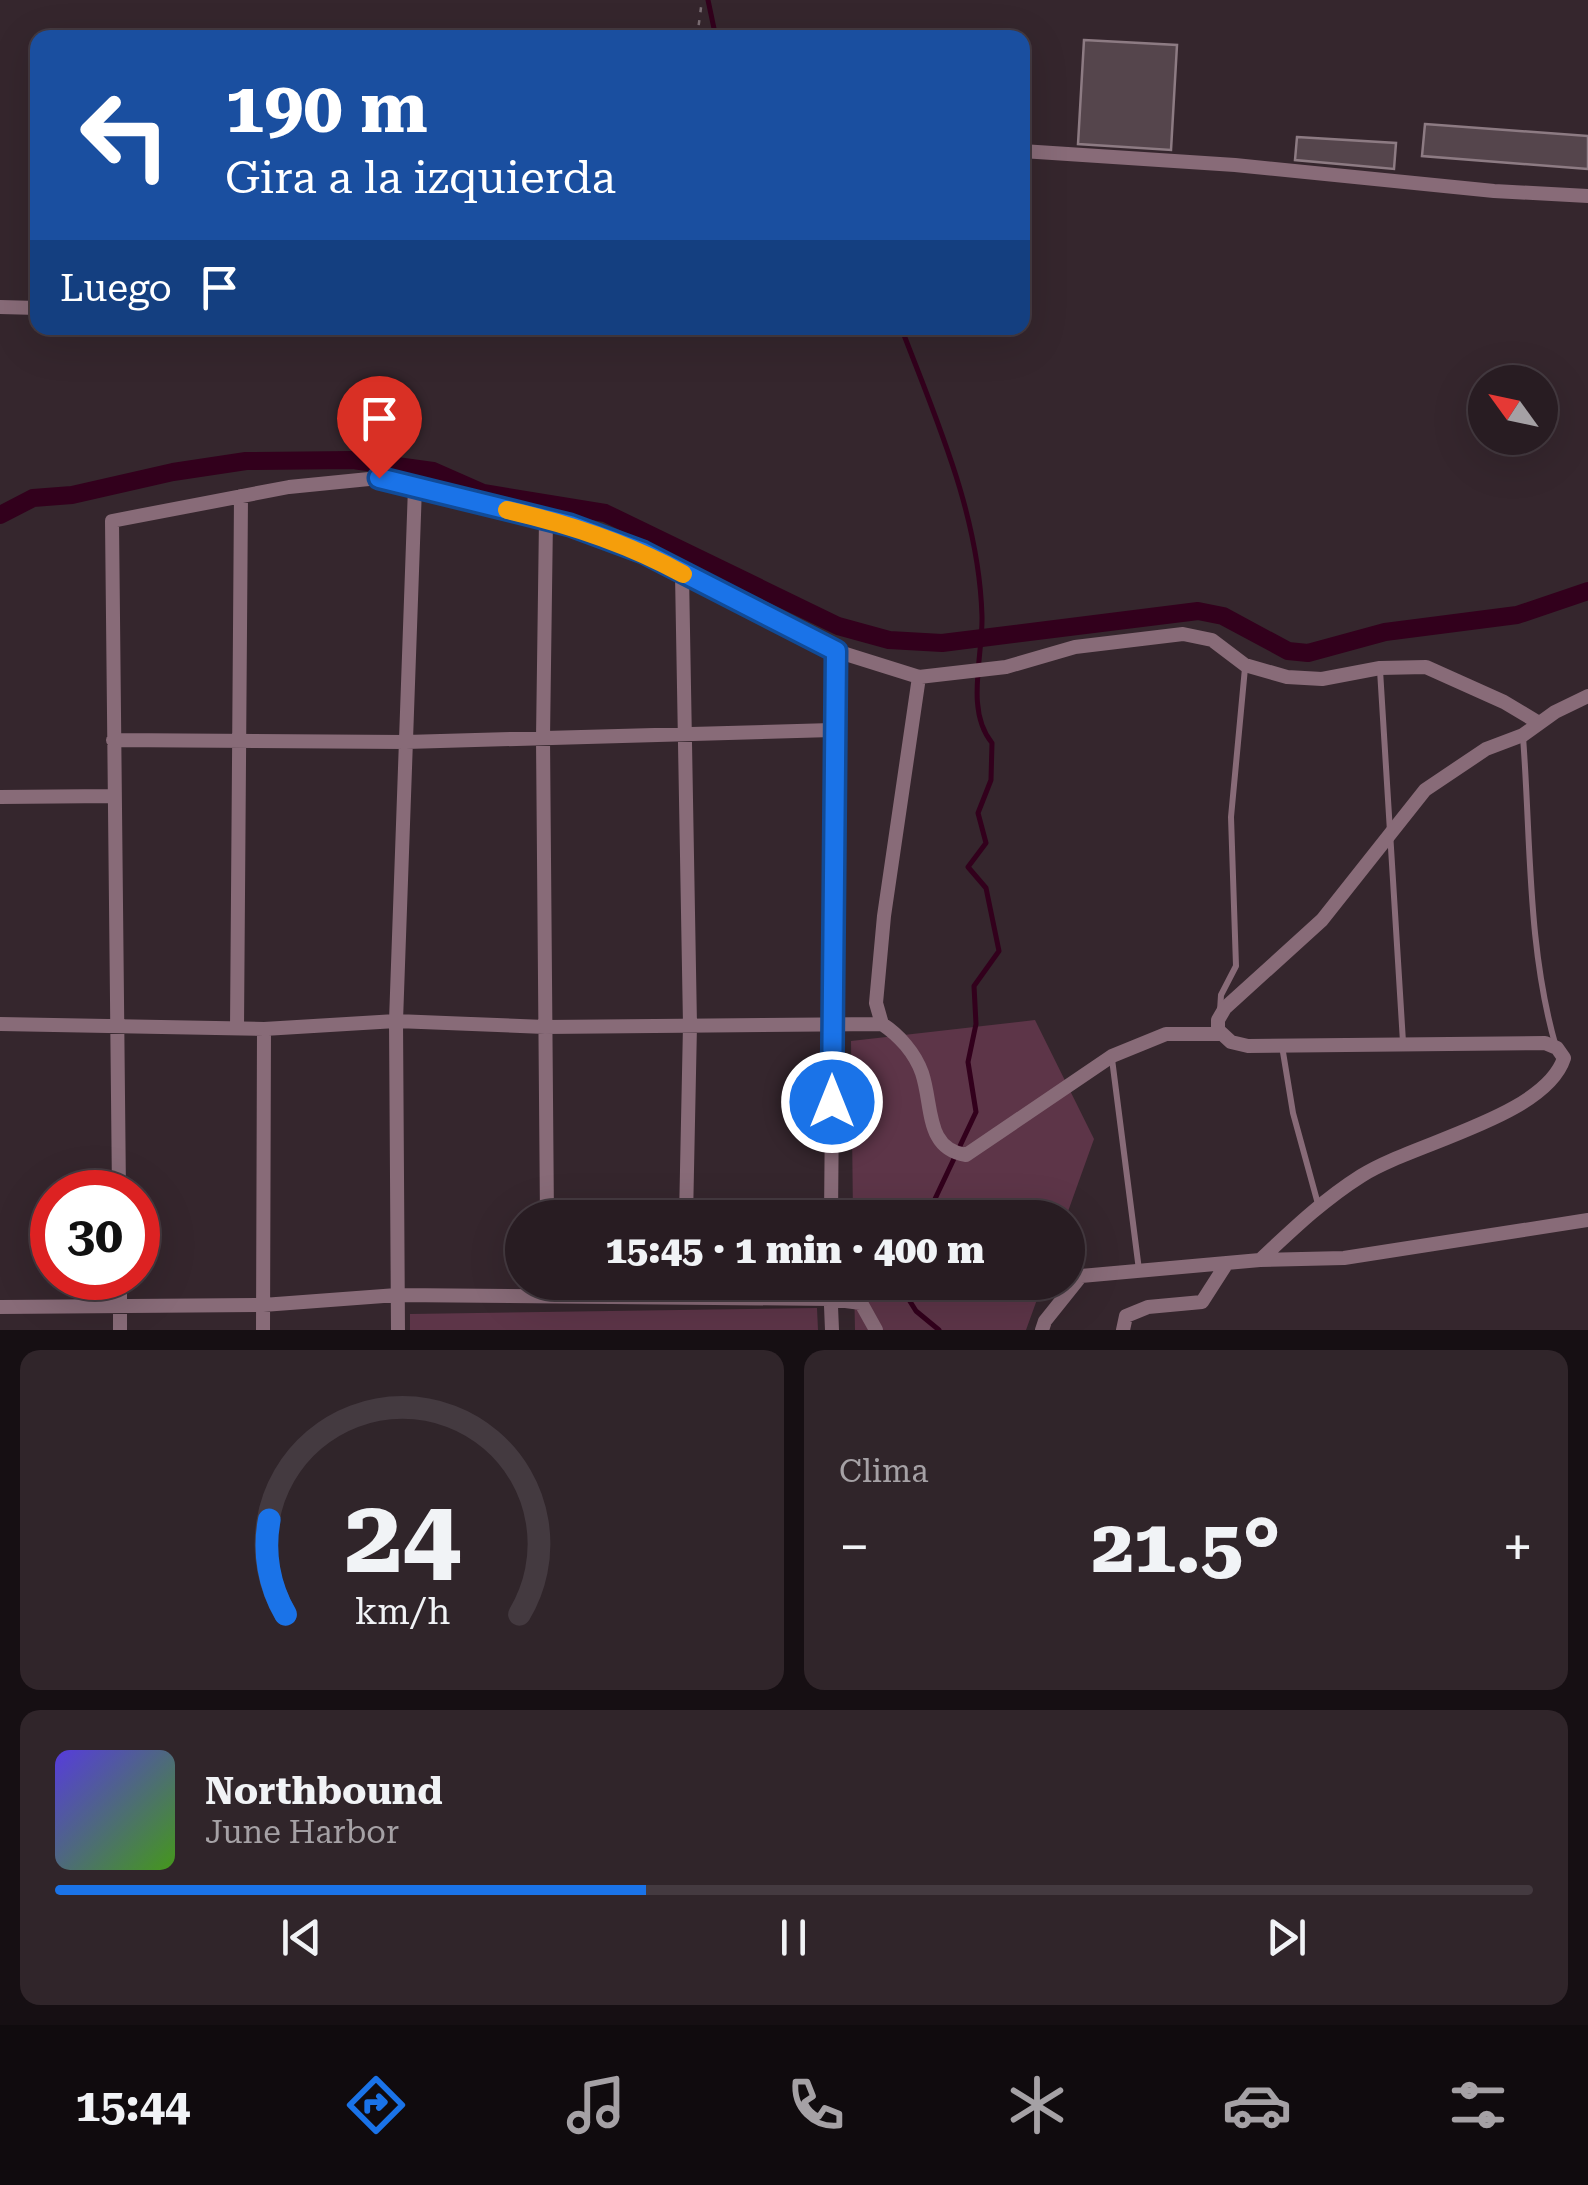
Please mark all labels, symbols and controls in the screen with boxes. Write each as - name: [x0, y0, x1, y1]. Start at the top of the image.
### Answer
- text: 190 m: [225, 67, 428, 149]
- icon: left: [60, 70, 190, 200]
- text: Gira a la izquierda: [225, 151, 616, 204]
- icon: arrive: [192, 260, 247, 315]
- text: Luego: [60, 266, 172, 310]
- north arrow: [1468, 365, 1558, 455]
- map controls: [1468, 365, 1558, 455]
- pin: [337, 376, 422, 479]
- icon: arrive: [352, 391, 407, 446]
- position arrow: [780, 1050, 884, 1154]
- speed limit sign: 30: [30, 1170, 160, 1300]
- text: 15:45 · 1 min · 400 m: [605, 1228, 985, 1272]
- text: Clima: [839, 1452, 929, 1490]
- text: 24: [344, 1476, 460, 1597]
- text: 21.5°: [1092, 1502, 1280, 1590]
- text: −: [839, 1515, 870, 1579]
- text: +: [1502, 1515, 1533, 1579]
- text: km/h: [354, 1591, 450, 1633]
- text: Northbound: [205, 1769, 443, 1813]
- text: June Harbor: [205, 1813, 399, 1851]
- icon: previous: [274, 1910, 329, 1965]
- icon: pause: [766, 1910, 821, 1965]
- icon: next: [1259, 1910, 1314, 1965]
- icon: directions: [341, 2070, 411, 2140]
- icon: music: [561, 2070, 631, 2140]
- icon: phone: [781, 2070, 851, 2140]
- icon: climate: [1002, 2070, 1072, 2140]
- icon: car: [1222, 2070, 1292, 2140]
- icon: filters: [1443, 2070, 1513, 2140]
- text: 15:44: [75, 2079, 190, 2132]

